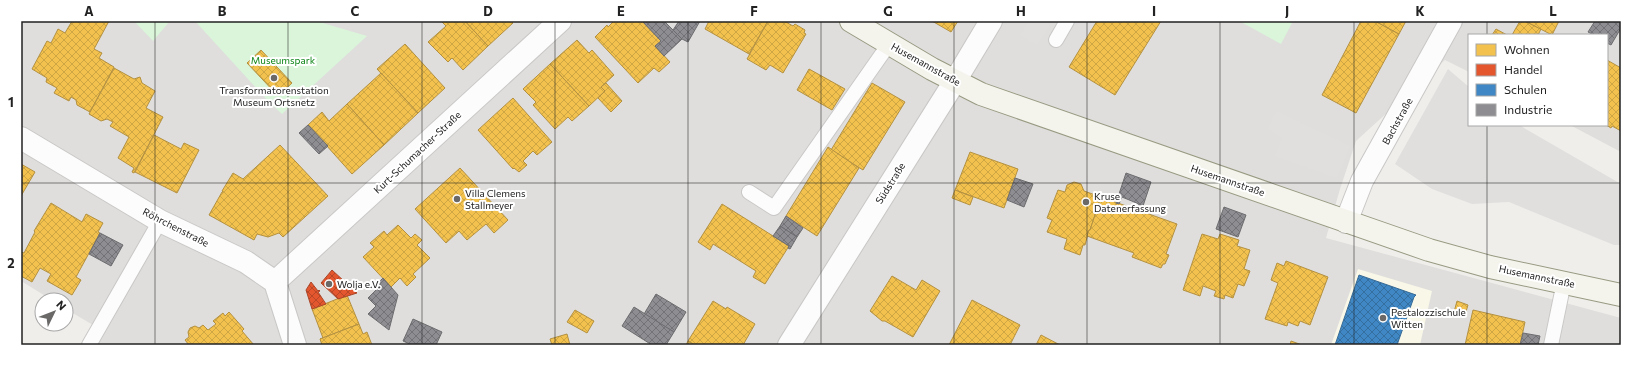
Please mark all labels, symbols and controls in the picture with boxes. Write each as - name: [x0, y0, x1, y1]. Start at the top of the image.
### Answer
- text: A: [84, 3, 94, 19]
- text: B: [218, 3, 227, 19]
- text: C: [351, 3, 360, 19]
- text: D: [483, 3, 493, 19]
- text: E: [617, 3, 625, 19]
- text: F: [750, 3, 758, 19]
- text: G: [883, 3, 893, 19]
- text: H: [1016, 3, 1026, 19]
- text: I: [1152, 3, 1156, 19]
- text: J: [1285, 3, 1289, 19]
- text: K: [1415, 3, 1425, 19]
- text: L: [1549, 3, 1557, 19]
- legend: [1468, 34, 1608, 126]
- street label: Husemannstraße: [889, 40, 963, 88]
- text: Wohnen: [1504, 42, 1550, 56]
- park label: Museumspark: [251, 54, 316, 66]
- text: Handel: [1504, 62, 1542, 76]
- marker: Transformatorenstation Museum Ortsnetz: [269, 73, 279, 83]
- text: Schulen: [1504, 82, 1547, 96]
- place label: Transformatorenstation Museum Ortsnetz: [219, 84, 329, 108]
- text: 1: [8, 94, 14, 110]
- street label: Bachstraße: [1379, 96, 1415, 146]
- text: Industrie: [1504, 102, 1552, 116]
- street label: Kurt-Schumacher-Straße: [371, 108, 463, 196]
- street label: Südstraße: [873, 160, 907, 206]
- street label: Husemannstraße: [1189, 162, 1267, 198]
- place label: Villa Clemens Stallmeyer: [465, 187, 526, 211]
- place label: Kruse Datenerfassung: [1094, 190, 1166, 214]
- marker: Villa Clemens Stallmeyer: [452, 194, 462, 204]
- marker: Kruse Datenerfassung: [1081, 197, 1091, 207]
- street label: Röhrchenstraße: [141, 205, 211, 249]
- text: 2: [7, 255, 15, 271]
- street label: Husemannstraße: [1498, 262, 1576, 290]
- place label: Wolja e.V.: [337, 278, 380, 290]
- marker: Wolja e.V.: [324, 279, 334, 289]
- north arrow: [34, 292, 74, 332]
- text: N: [54, 297, 69, 312]
- place label: Pestalozzischule Witten: [1391, 306, 1466, 330]
- marker: Pestalozzischule Witten: [1378, 313, 1388, 323]

